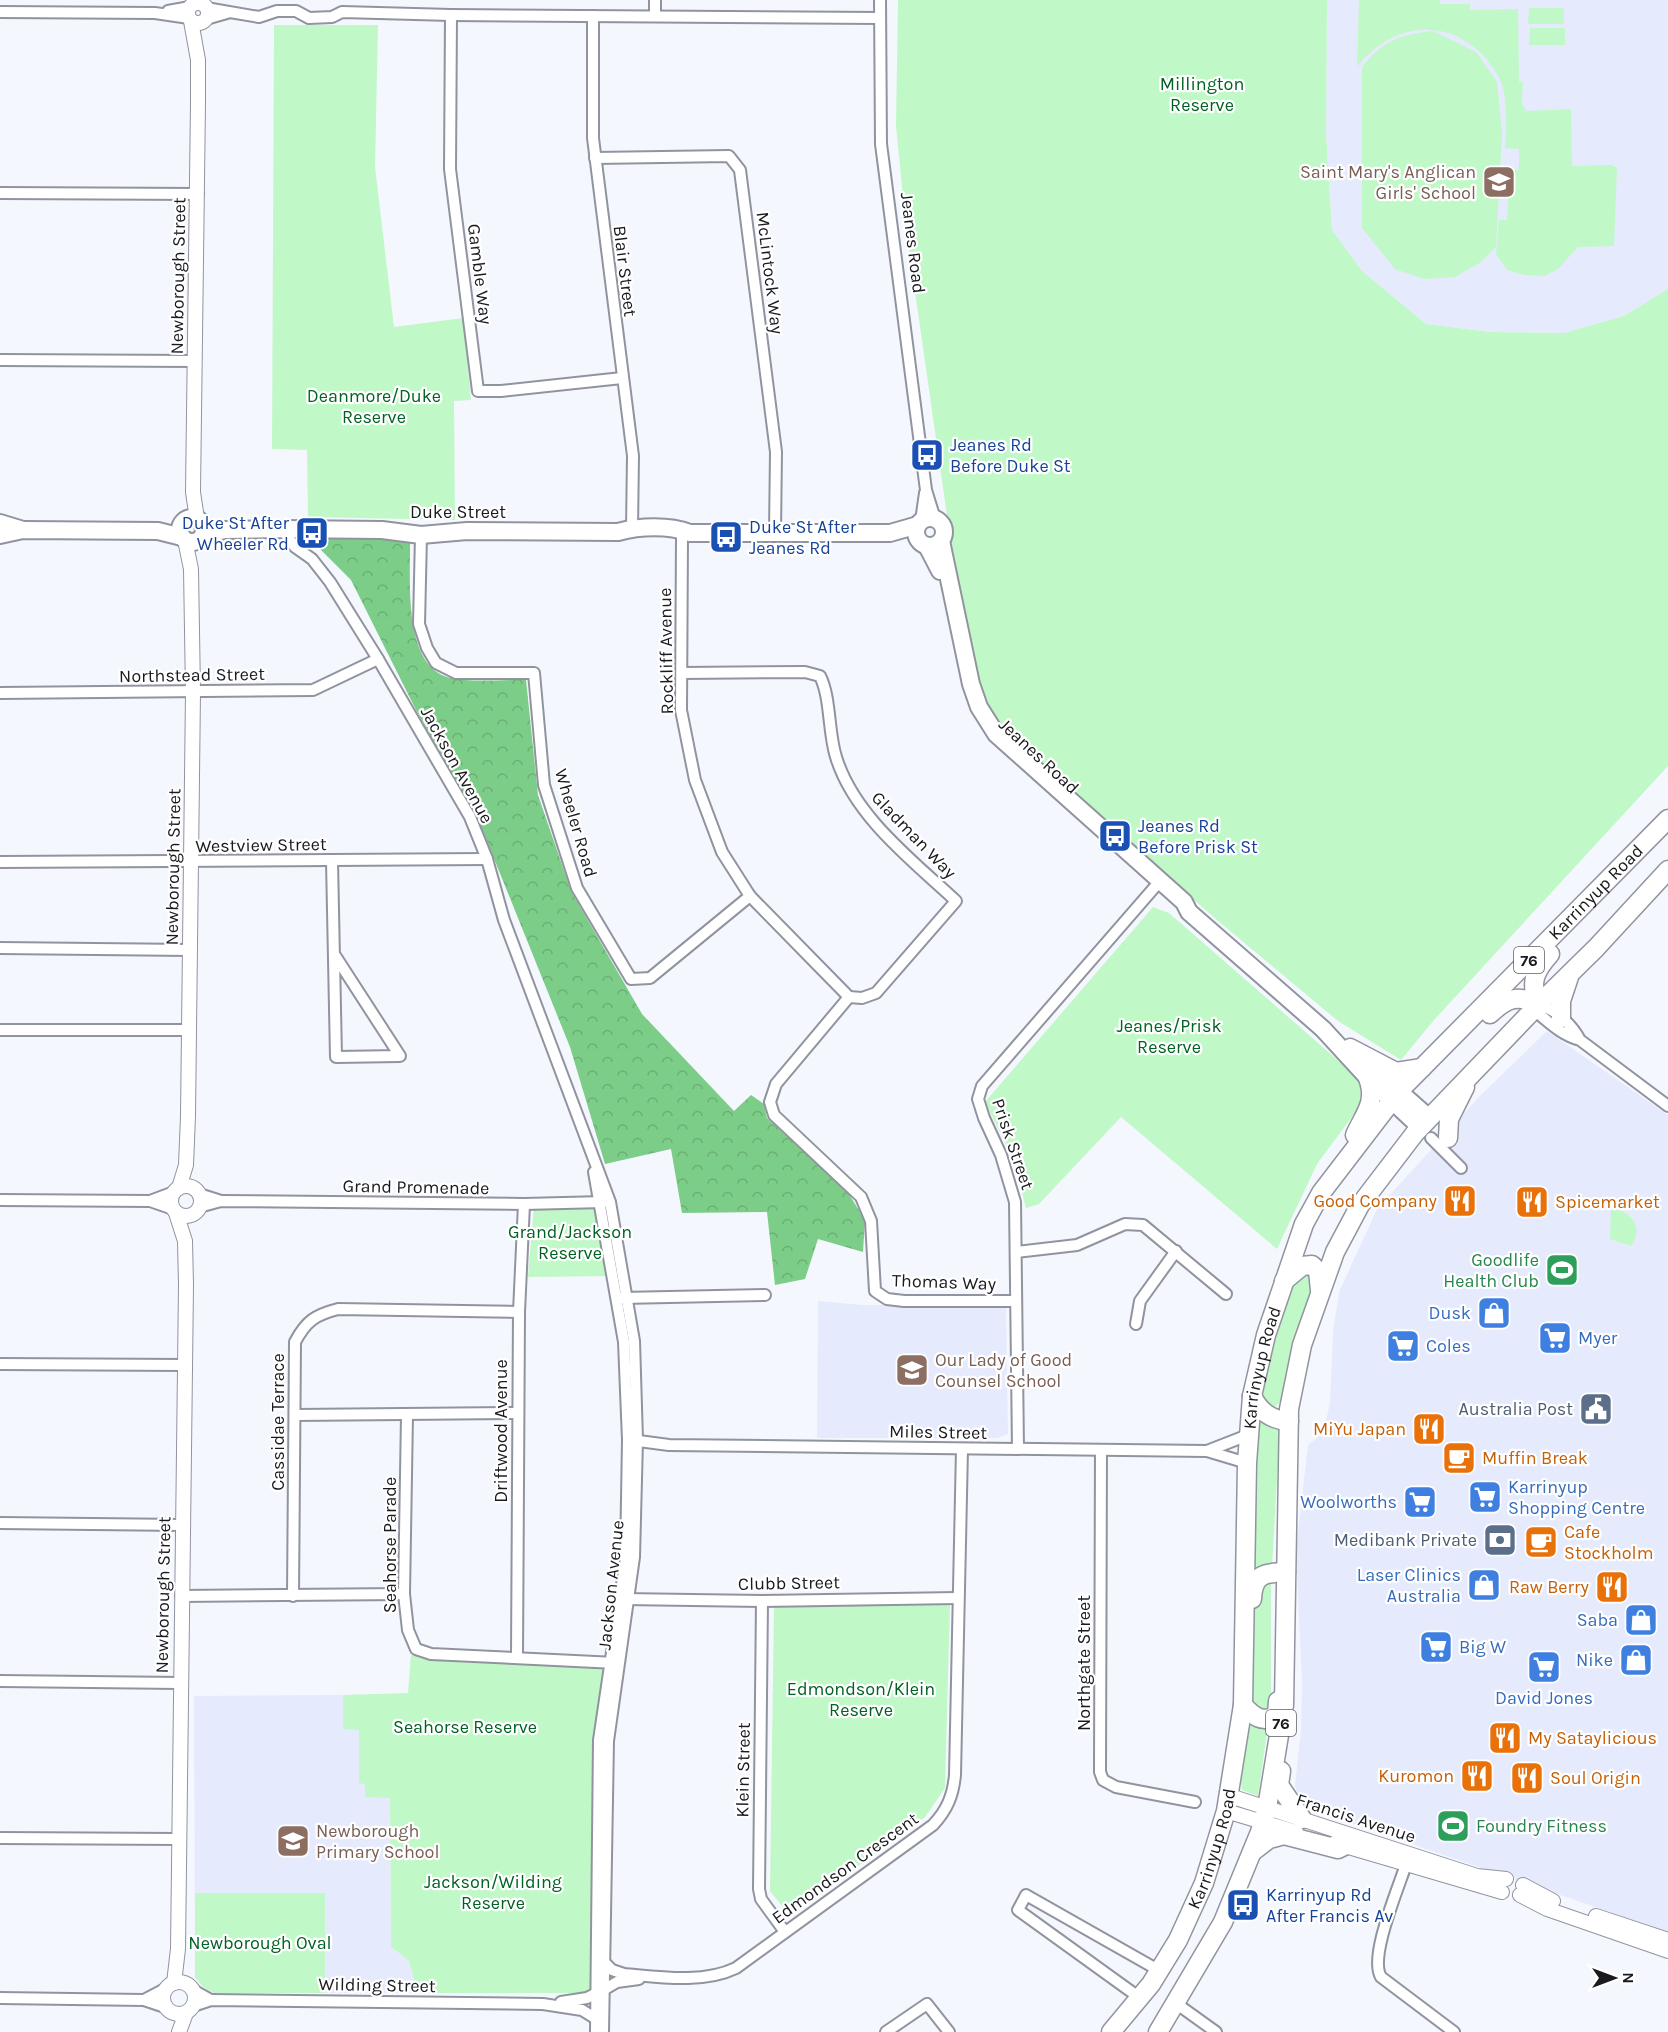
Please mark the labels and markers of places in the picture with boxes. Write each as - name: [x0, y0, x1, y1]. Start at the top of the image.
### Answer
- place label: Saint Mary's Anglican Girls' School: [1300, 161, 1476, 204]
- school or university icon: Saint Mary's Anglican Girls' School: [1481, 164, 1517, 200]
- place label: Jeanes Rd Before Duke St: [950, 434, 1071, 477]
- bus stop icon: Jeanes Rd Before Duke St: [909, 437, 945, 473]
- place label: Duke St After Wheeler Rd: [182, 512, 289, 555]
- bus stop icon: Duke St After Wheeler Rd: [294, 515, 330, 551]
- place label: Duke St After Jeanes Rd: [749, 516, 857, 559]
- bus stop icon: Duke St After Jeanes Rd: [708, 519, 744, 555]
- place label: Jeanes Rd Before Prisk St: [1138, 815, 1258, 858]
- bus stop icon: Jeanes Rd Before Prisk St: [1097, 818, 1133, 854]
- restaurant icon: Good Company: [1442, 1183, 1478, 1219]
- restaurant icon: Spicemarket: [1514, 1184, 1550, 1220]
- place label: Good Company: [1313, 1190, 1438, 1212]
- place label: Spicemarket: [1555, 1191, 1660, 1213]
- place label: Goodlife Health Club: [1443, 1249, 1539, 1292]
- sports icon: Goodlife Health Club: [1544, 1252, 1580, 1288]
- shop icon: Dusk: [1476, 1295, 1512, 1331]
- place label: Dusk: [1429, 1302, 1471, 1324]
- supermarket icon: Myer: [1537, 1320, 1573, 1356]
- place label: Myer: [1578, 1327, 1618, 1349]
- supermarket icon: Coles: [1385, 1328, 1421, 1364]
- place label: Coles: [1426, 1335, 1471, 1357]
- place label: Our Lady of Good Counsel School: [935, 1349, 1072, 1392]
- school or university icon: Our Lady of Good Counsel School: [894, 1352, 930, 1388]
- public building icon: Australia Post: [1578, 1391, 1614, 1427]
- place label: Australia Post: [1459, 1398, 1573, 1420]
- restaurant icon: MiYu Japan: [1411, 1411, 1447, 1447]
- place label: MiYu Japan: [1313, 1418, 1406, 1440]
- cafe icon: Muffin Break: [1441, 1440, 1477, 1476]
- place label: Muffin Break: [1482, 1447, 1588, 1469]
- place label: Karrinyup Shopping Centre: [1508, 1476, 1645, 1519]
- supermarket icon: Karrinyup Shopping Centre: [1467, 1479, 1503, 1515]
- supermarket icon: Woolworths: [1402, 1484, 1438, 1520]
- place label: Woolworths: [1300, 1491, 1397, 1513]
- place label: Cafe Stockholm: [1564, 1521, 1654, 1564]
- bank icon: Medibank Private: [1482, 1522, 1518, 1558]
- cafe icon: Cafe Stockholm: [1523, 1524, 1559, 1560]
- place label: Medibank Private: [1334, 1529, 1477, 1551]
- place label: Laser Clinics Australia: [1357, 1564, 1461, 1607]
- shop icon: Laser Clinics Australia: [1466, 1567, 1502, 1603]
- restaurant icon: Raw Berry: [1594, 1569, 1630, 1605]
- place label: Raw Berry: [1509, 1576, 1590, 1598]
- shop icon: Saba: [1623, 1602, 1659, 1638]
- place label: Saba: [1577, 1609, 1618, 1631]
- supermarket icon: Big W: [1418, 1629, 1454, 1665]
- place label: Big W: [1459, 1636, 1506, 1658]
- shop icon: Nike: [1618, 1642, 1654, 1678]
- supermarket icon: David Jones: [1526, 1649, 1562, 1685]
- place label: Nike: [1576, 1649, 1613, 1671]
- place label: David Jones: [1495, 1687, 1593, 1709]
- restaurant icon: My Sataylicious: [1487, 1720, 1523, 1756]
- place label: My Sataylicious: [1528, 1727, 1657, 1749]
- restaurant icon: Kuromon: [1459, 1758, 1495, 1794]
- restaurant icon: Soul Origin: [1509, 1760, 1545, 1796]
- place label: Kuromon: [1378, 1765, 1454, 1787]
- place label: Soul Origin: [1550, 1767, 1641, 1789]
- sports icon: Foundry Fitness: [1435, 1808, 1471, 1844]
- place label: Foundry Fitness: [1476, 1815, 1607, 1837]
- place label: Newborough Primary School: [316, 1820, 440, 1863]
- school or university icon: Newborough Primary School: [275, 1823, 311, 1859]
- place label: Karrinyup Rd After Francis Av: [1266, 1884, 1393, 1927]
- bus stop icon: Karrinyup Rd After Francis Av: [1225, 1887, 1261, 1923]

